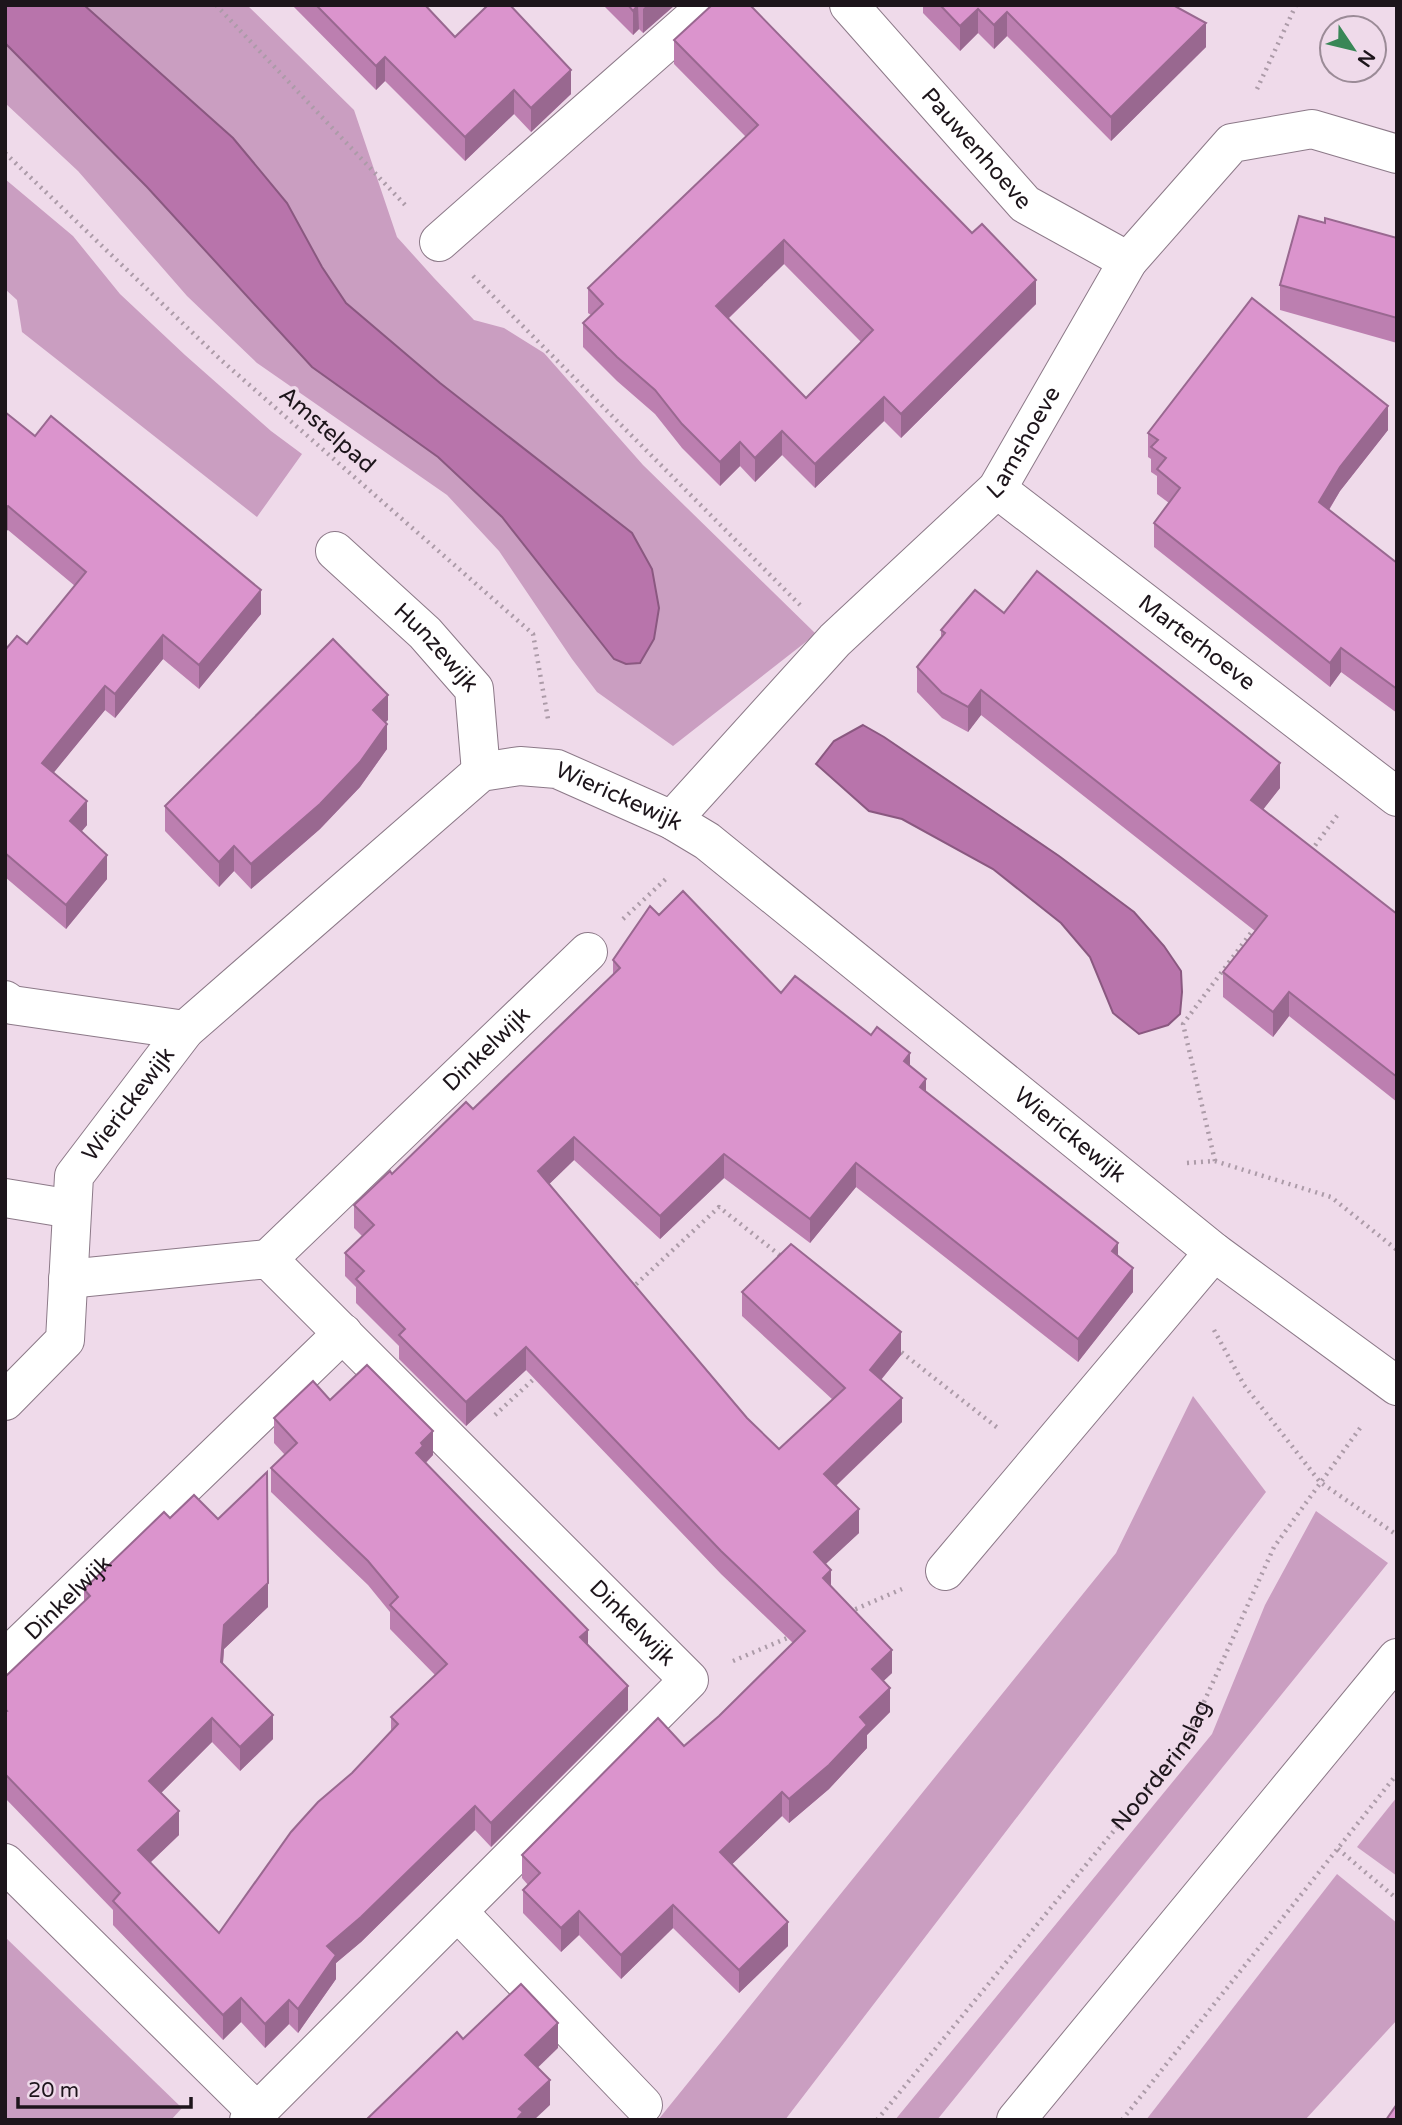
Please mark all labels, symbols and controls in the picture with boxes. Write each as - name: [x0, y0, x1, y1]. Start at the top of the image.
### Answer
- north arrow: [1318, 14, 1388, 84]
- text: N: [1353, 46, 1379, 71]
- street label: Pauwenhoeve: [915, 82, 1037, 215]
- street label: Amstelpad: [273, 381, 381, 479]
- street label: Lamshoeve: [981, 382, 1067, 505]
- street label: Marterhoeve: [1133, 589, 1261, 697]
- street label: Hunzewijk: [388, 597, 484, 698]
- street label: Wierickewijk: [551, 756, 688, 837]
- street label: Dinkelwijk: [437, 1001, 536, 1097]
- street label: Wierickewijk: [76, 1042, 181, 1167]
- street label: Wierickewijk: [1008, 1081, 1131, 1189]
- street label: Dinkelwijk: [19, 1550, 118, 1646]
- street label: Dinkelwijk: [583, 1574, 681, 1672]
- street label: Noorderinslag: [1105, 1696, 1217, 1837]
- scale bar: [18, 2066, 191, 2110]
- text: 20 m: [28, 2078, 79, 2103]

